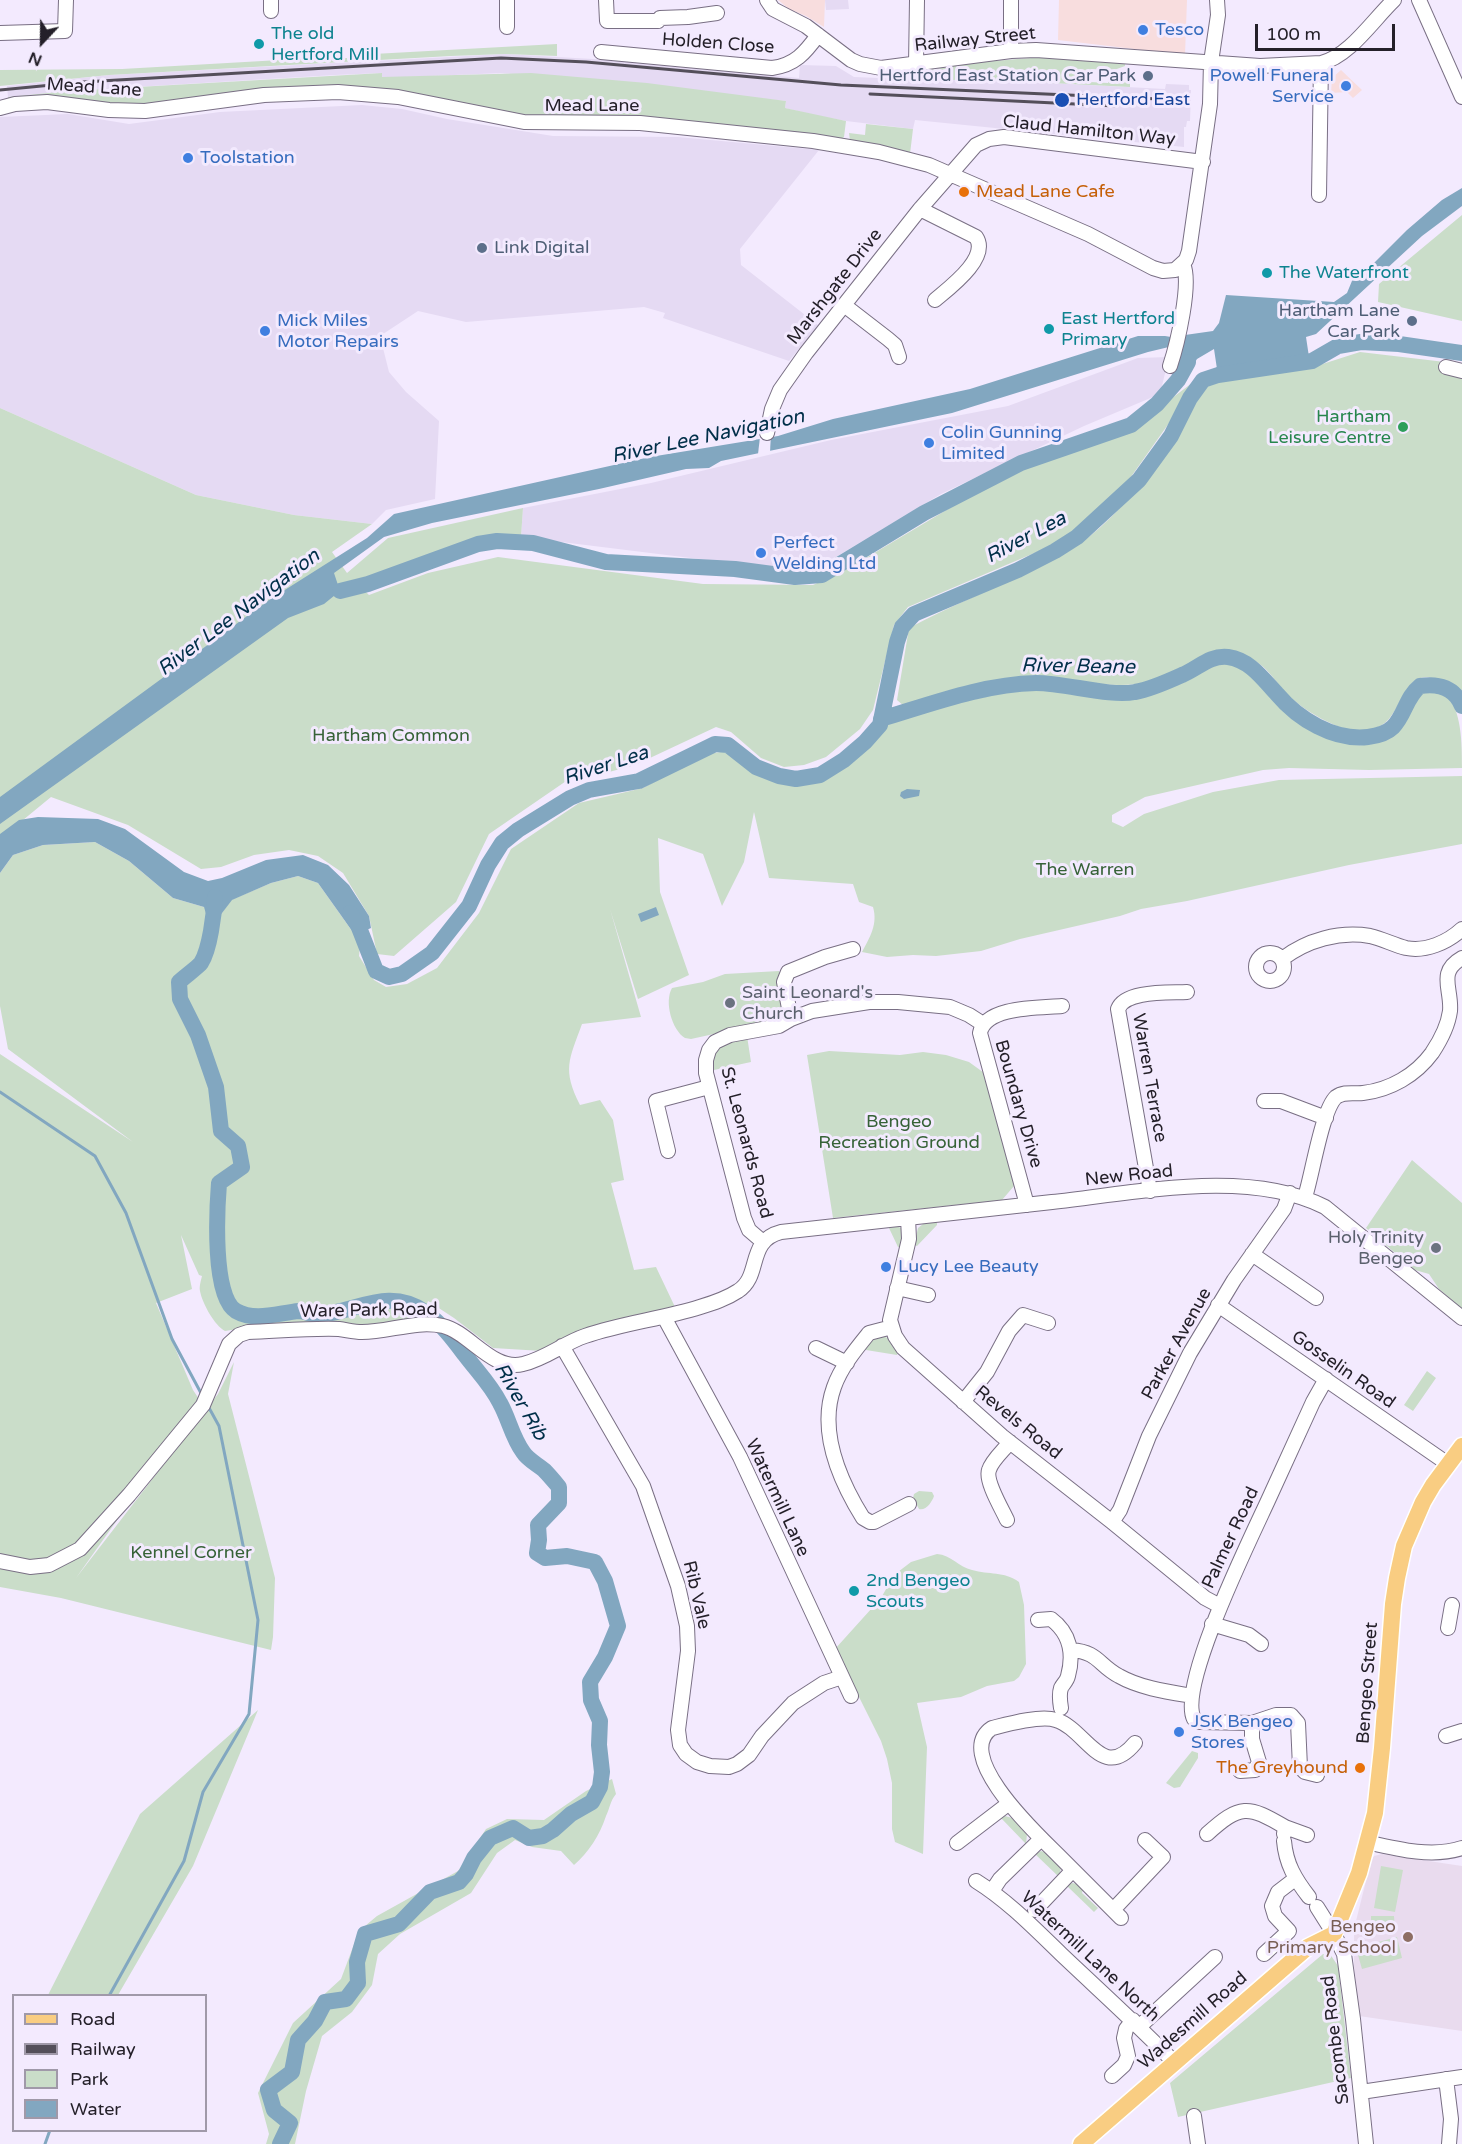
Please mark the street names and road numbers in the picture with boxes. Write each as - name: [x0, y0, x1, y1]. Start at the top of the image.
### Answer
- street label: Railway Street: [913, 23, 1037, 57]
- street label: Holden Close: [661, 29, 775, 59]
- street label: Mead Lane: [46, 74, 142, 102]
- street label: Mead Lane: [544, 95, 640, 117]
- street label: Claud Hamilton Way: [1002, 111, 1176, 151]
- street label: Marshgate Drive: [783, 225, 887, 349]
- street label: Warren Terrace: [1127, 1012, 1171, 1144]
- street label: Boundary Drive: [989, 1037, 1047, 1171]
- street label: St. Leonards Road: [715, 1065, 777, 1221]
- street label: New Road: [1084, 1161, 1174, 1191]
- street label: Parker Avenue: [1137, 1284, 1217, 1404]
- street label: Ware Park Road: [300, 1299, 438, 1323]
- street label: Gosselin Road: [1287, 1326, 1399, 1414]
- street label: Revels Road: [970, 1381, 1066, 1465]
- street label: Watermill Lane: [740, 1436, 814, 1560]
- street label: Palmer Road: [1198, 1484, 1264, 1592]
- street label: Rib Vale: [678, 1559, 714, 1631]
- street label: Bengeo Street: [1353, 1621, 1383, 1745]
- street label: Watermill Lane North: [1016, 1887, 1164, 2027]
- street label: Wadesmill Road: [1134, 1968, 1252, 2074]
- street label: Sacombe Road: [1317, 1974, 1355, 2106]

